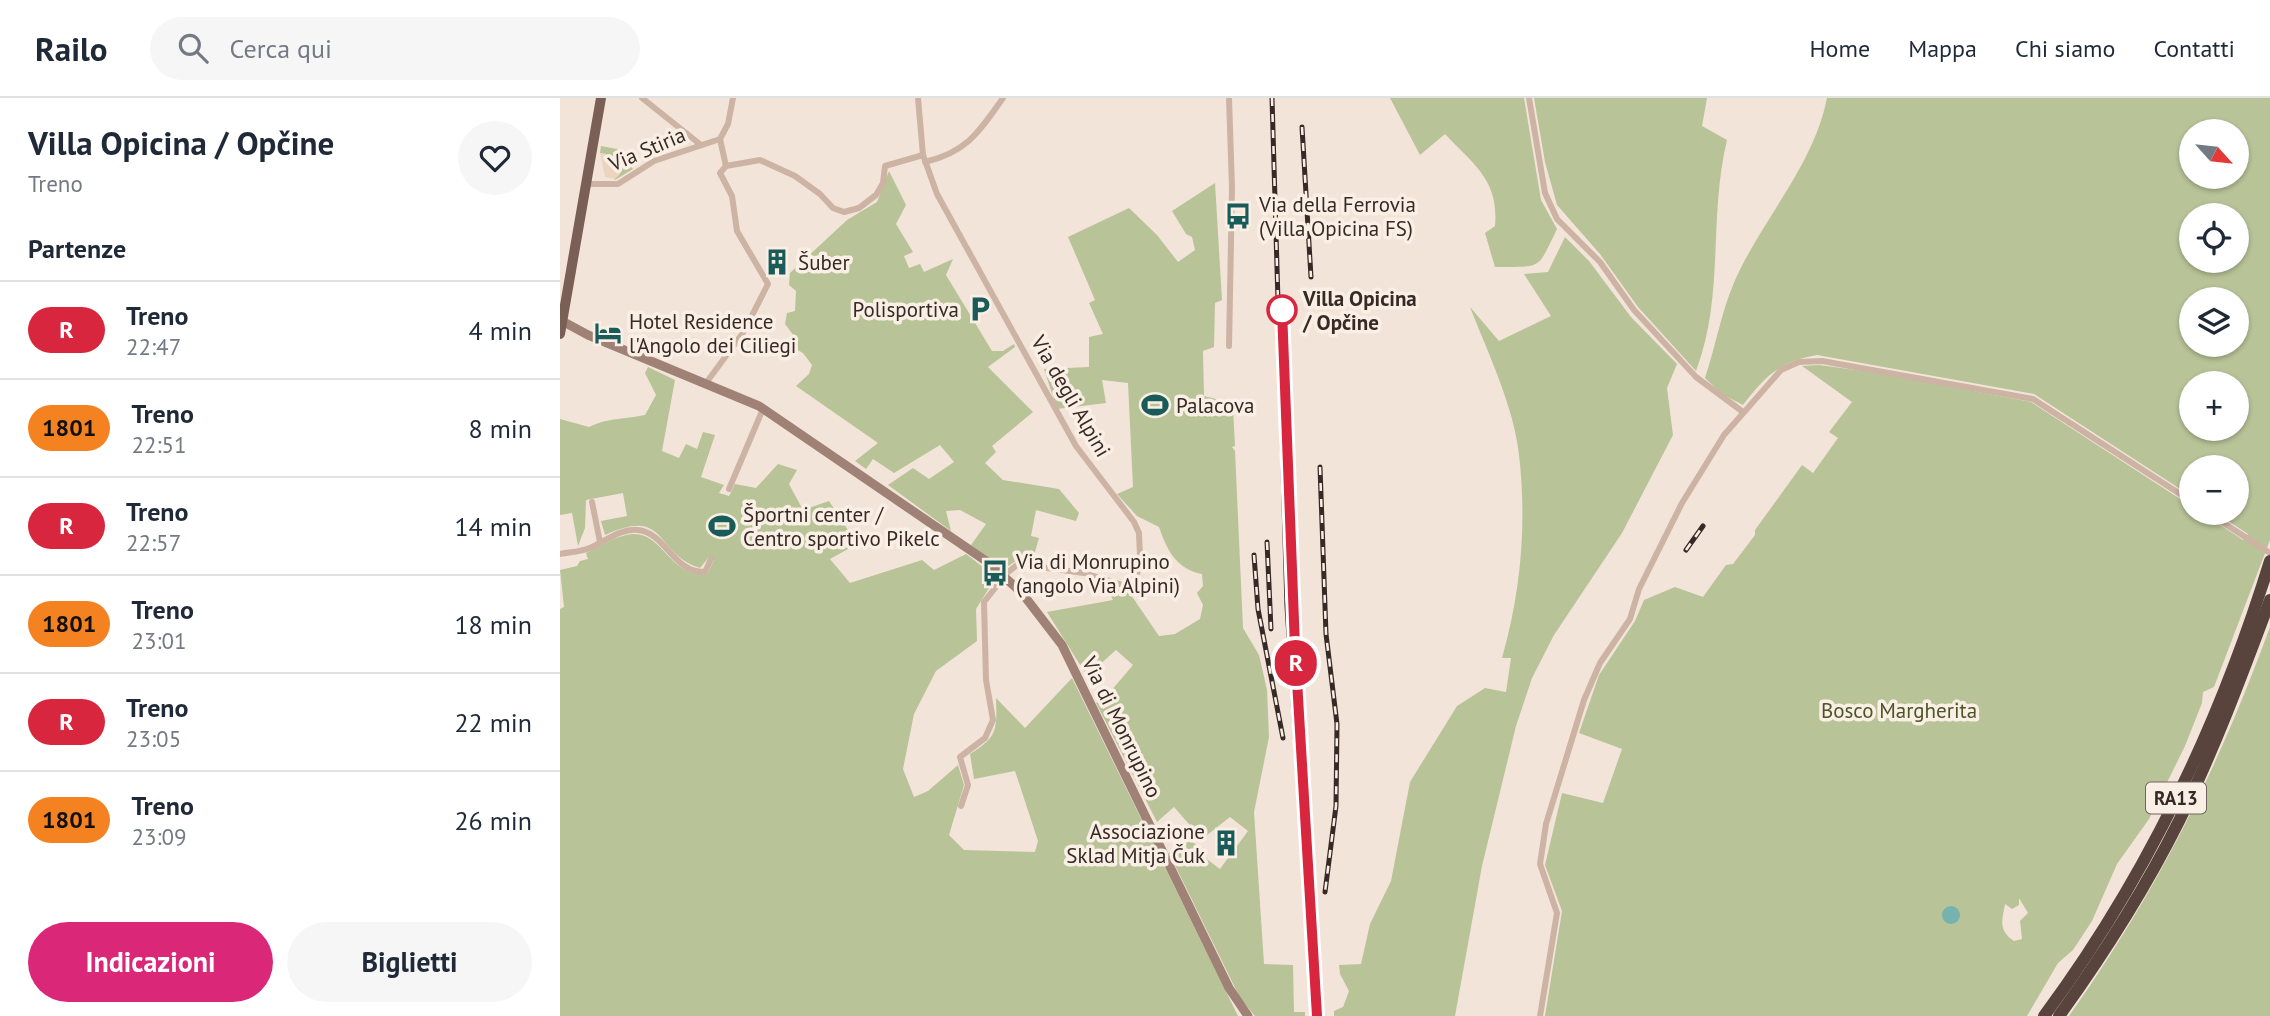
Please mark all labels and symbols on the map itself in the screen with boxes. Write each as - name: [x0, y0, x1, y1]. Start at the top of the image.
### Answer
- north arrow: [2179, 119, 2249, 189]
- street label: Via Stiria: [604, 121, 689, 178]
- place label: Via della Ferrovia (Villa Opicina FS): [1258, 191, 1416, 242]
- bus stop icon: Via della Ferrovia (Villa Opicina FS): [1223, 201, 1253, 231]
- building icon: Šuber: [762, 247, 792, 277]
- place label: Šuber: [798, 249, 850, 276]
- place label: Villa Opicina / Opčine: [1302, 285, 1417, 336]
- parking icon: Polisportiva: [965, 294, 995, 324]
- marker: Villa Opicina / Opčine: [1267, 295, 1297, 325]
- place label: Polisportiva: [852, 296, 959, 323]
- place label: Hotel Residence l'Angolo dei Ciliegi: [629, 308, 796, 359]
- hotel icon: Hotel Residence l'Angolo dei Ciliegi: [593, 318, 623, 348]
- street label: Via degli Alpini: [1025, 330, 1117, 462]
- sports icon: Palacova: [1140, 390, 1170, 420]
- place label: Palacova: [1176, 392, 1255, 419]
- place label: Športni center / Centro sportivo Pikelc: [743, 501, 940, 552]
- sports icon: Športni center / Centro sportivo Pikelc: [707, 511, 737, 541]
- place label: Via di Monrupino (angolo Via Alpini): [1015, 548, 1180, 599]
- bus stop icon: Via di Monrupino (angolo Via Alpini): [980, 558, 1010, 588]
- line badge: R: [1273, 640, 1319, 686]
- street label: Via di Monrupino: [1076, 651, 1168, 802]
- park label: Bosco Margherita: [1821, 697, 1977, 724]
- road number: RA13: [2146, 782, 2206, 814]
- place label: Associazione Sklad Mitja Čuk: [1066, 818, 1205, 869]
- building icon: Associazione Sklad Mitja Čuk: [1211, 828, 1241, 858]

